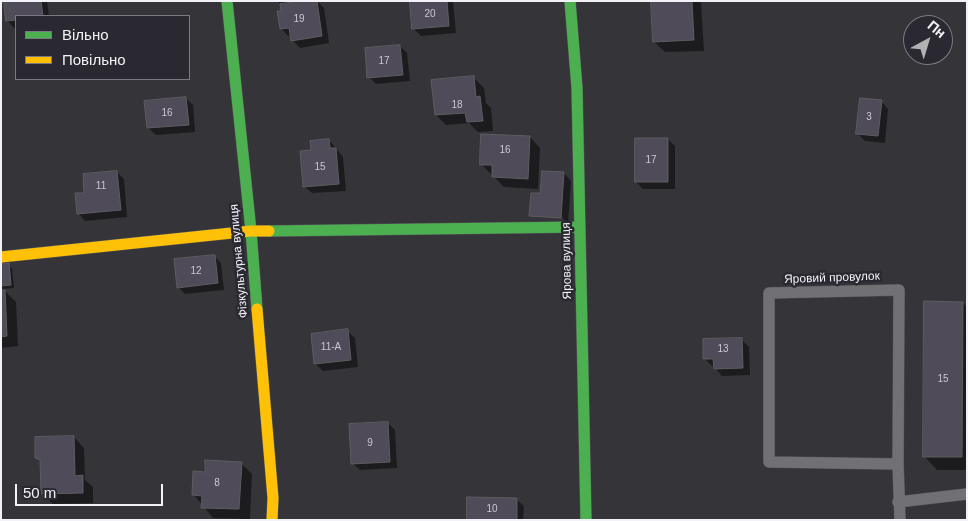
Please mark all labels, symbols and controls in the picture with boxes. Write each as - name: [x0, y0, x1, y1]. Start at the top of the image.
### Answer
- house number: 20: [424, 8, 436, 20]
- house number: 19: [293, 13, 305, 25]
- legend: [15, 15, 190, 80]
- north arrow: [903, 15, 953, 65]
- text: Пн: [925, 17, 949, 41]
- text: Вільно: [62, 26, 109, 43]
- text: Повільно: [62, 51, 126, 68]
- house number: 17: [378, 55, 390, 67]
- house number: 18: [451, 99, 463, 111]
- house number: 16: [161, 107, 173, 119]
- house number: 3: [866, 111, 872, 123]
- house number: 16: [499, 144, 511, 156]
- house number: 17: [645, 154, 657, 166]
- house number: 15: [314, 161, 326, 173]
- house number: 11: [96, 180, 106, 192]
- street label: Фізкультурна вулиця: [227, 203, 251, 319]
- street label: Ярова вулиця: [559, 222, 575, 300]
- house number: 12: [190, 265, 202, 277]
- street label: Яровий провулок: [784, 269, 880, 287]
- house number: 11-A: [321, 341, 341, 353]
- house number: 13: [717, 343, 729, 355]
- house number: 15: [937, 373, 949, 385]
- house number: 9: [367, 437, 373, 449]
- scale bar: [18, 474, 165, 506]
- house number: 8: [214, 477, 220, 489]
- text: 50 m: [23, 484, 56, 501]
- house number: 10: [486, 503, 498, 515]

